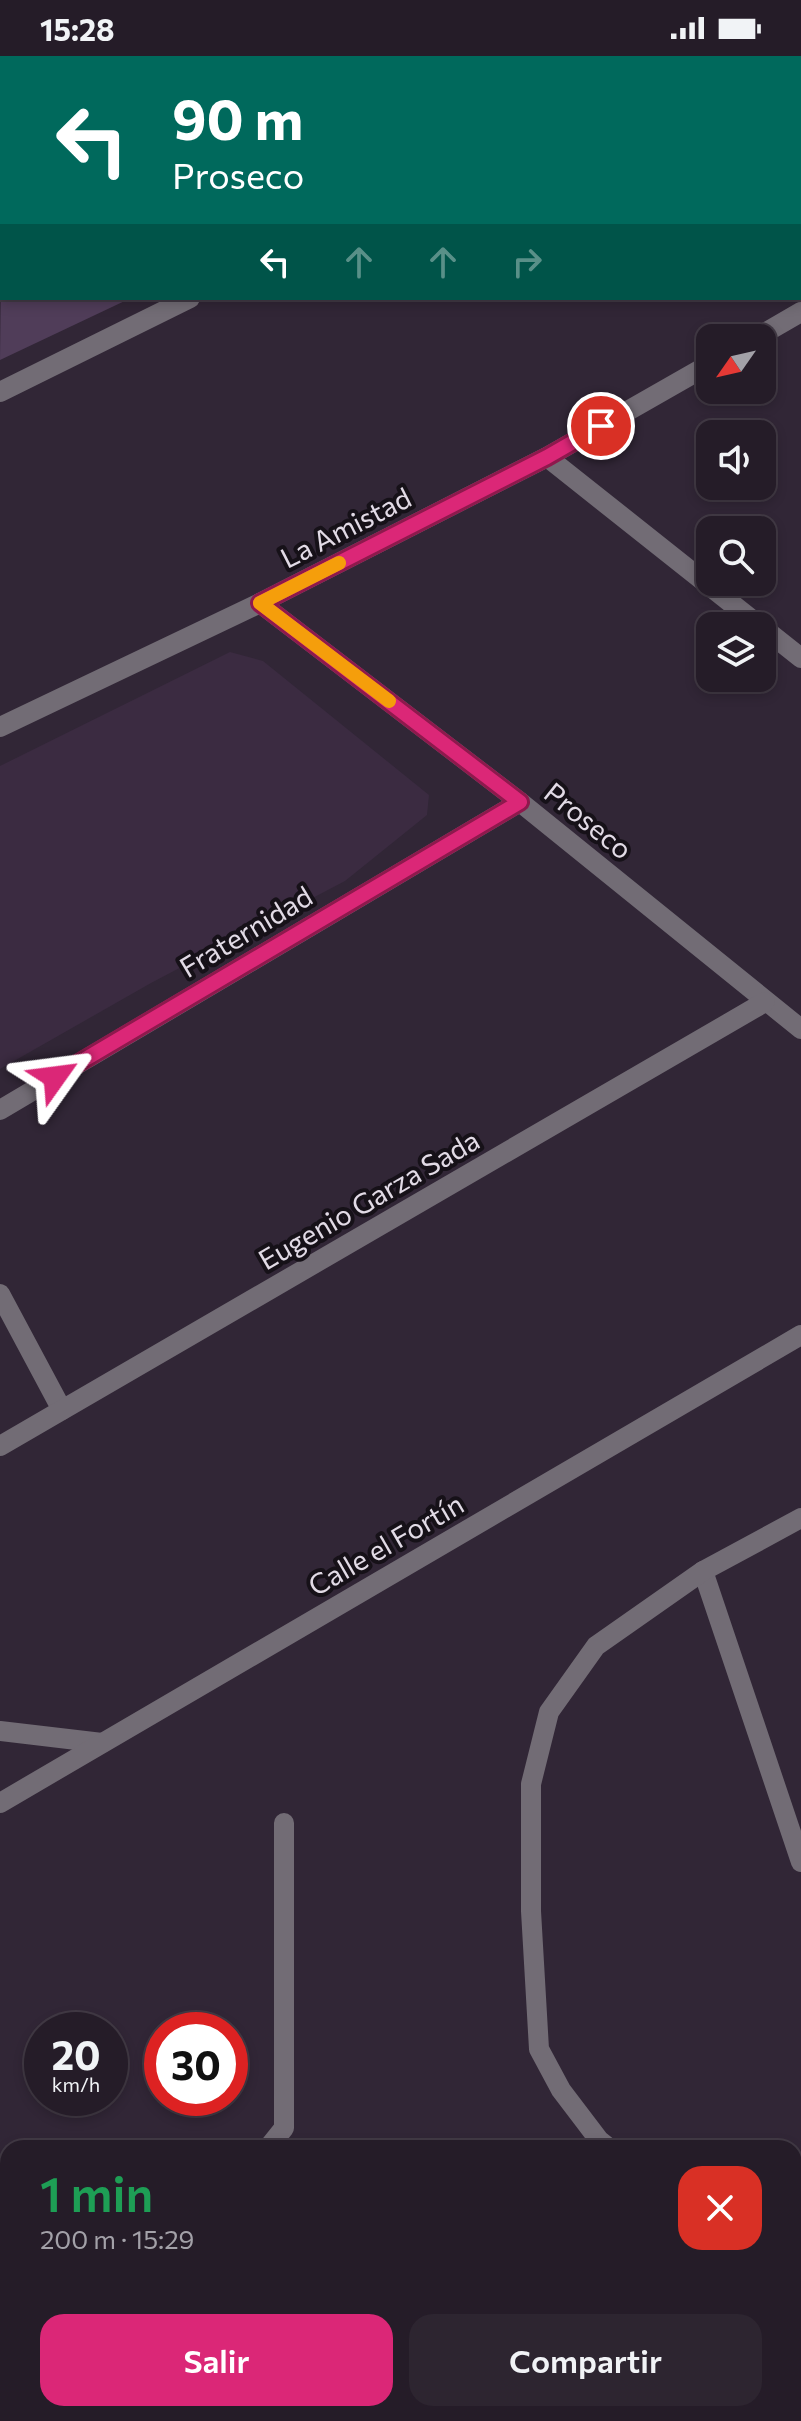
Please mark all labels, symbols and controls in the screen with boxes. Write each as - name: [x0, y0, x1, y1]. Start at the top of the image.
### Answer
- text: 15:28: [40, 10, 114, 47]
- text: 90 m: [172, 83, 303, 152]
- icon: left: [40, 88, 144, 192]
- text: Proseco: [172, 152, 304, 196]
- icon: left: [253, 240, 297, 284]
- icon: ahead: [337, 240, 381, 284]
- icon: ahead: [421, 240, 465, 284]
- icon: right: [505, 240, 549, 284]
- north arrow: [696, 324, 776, 404]
- map controls: [696, 324, 776, 692]
- pin: [567, 392, 635, 460]
- icon: arrive: [579, 404, 623, 448]
- button: sound: [696, 420, 776, 500]
- street label: La Amistad: [275, 480, 417, 574]
- button: search: [696, 516, 776, 596]
- button: layers: [696, 612, 776, 692]
- street label: Proseco: [538, 775, 639, 866]
- street label: Fraternidad: [173, 878, 318, 984]
- position arrow: [13, 1035, 97, 1119]
- street label: Eugenio Garza Sada: [252, 1122, 485, 1276]
- street label: Calle el Fortín: [302, 1486, 469, 1602]
- speed limit sign: 30: [144, 2012, 248, 2116]
- text: 20: [51, 2029, 101, 2078]
- text: km/h: [52, 2072, 100, 2096]
- text: 1 min: [40, 2163, 153, 2222]
- button: close: [678, 2166, 762, 2250]
- text: 200 m · 15:29: [40, 2223, 194, 2254]
- button: Salir: [40, 2314, 393, 2406]
- button: Compartir: [409, 2314, 762, 2406]

